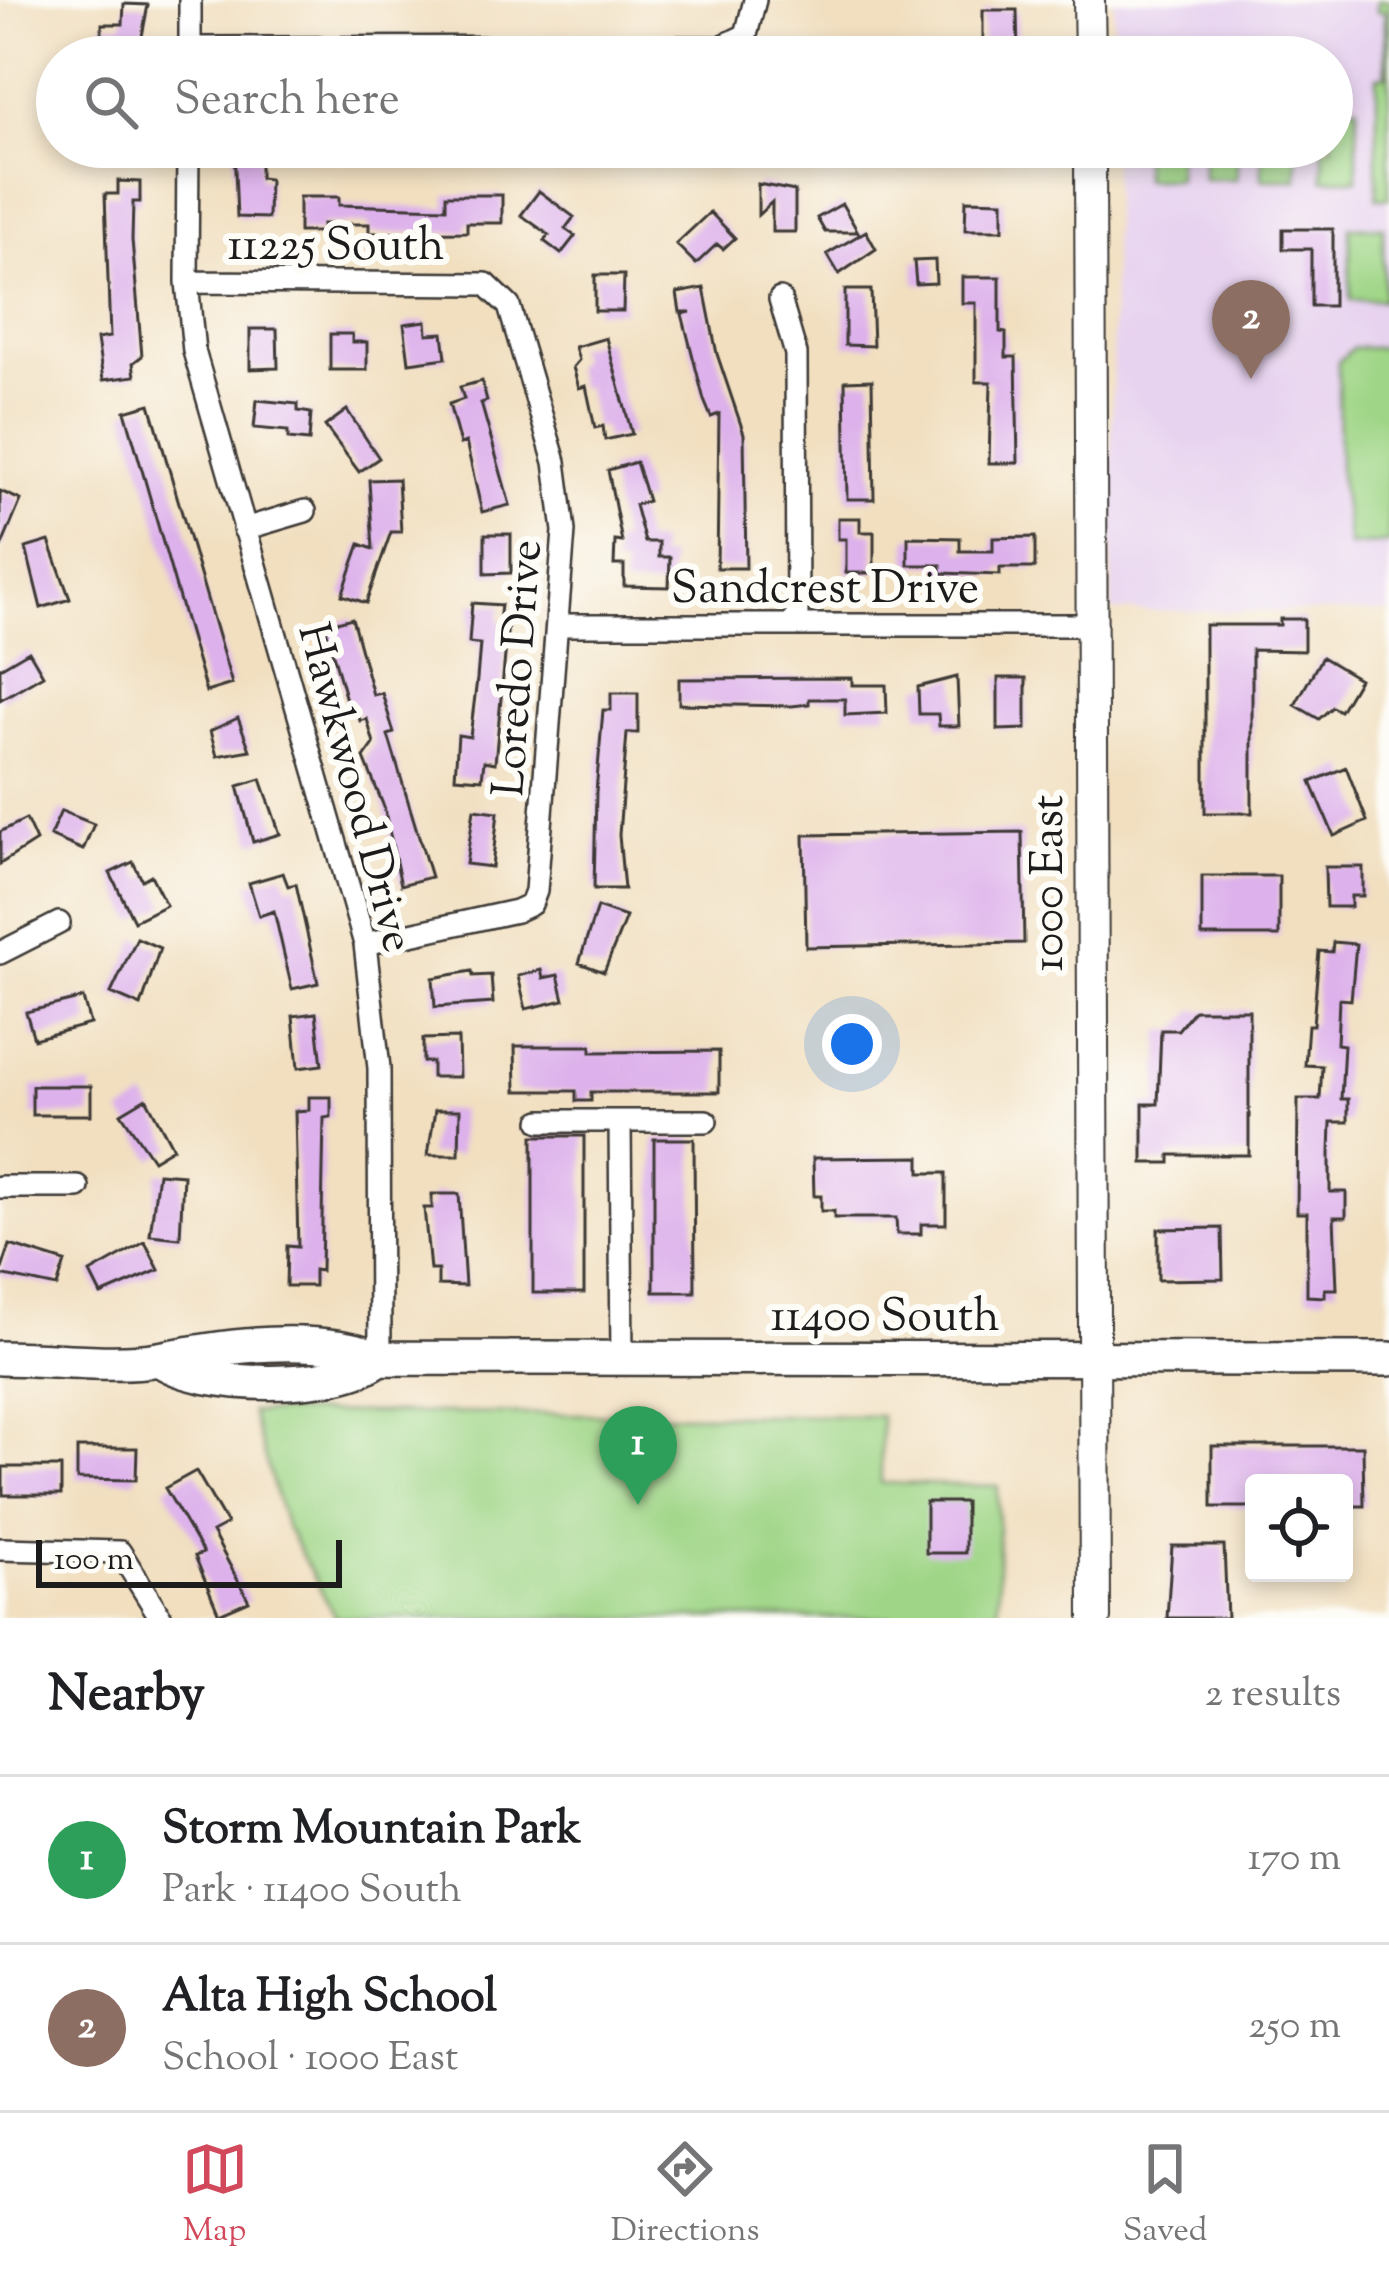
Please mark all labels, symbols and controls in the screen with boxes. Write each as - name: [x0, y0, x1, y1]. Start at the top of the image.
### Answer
- search box: [36, 36, 1353, 168]
- icon: search: [78, 69, 144, 135]
- text: Search here: [174, 70, 400, 135]
- street label: 11225 South: [228, 216, 444, 281]
- pin: 2: [1212, 280, 1290, 379]
- street label: Loredo Drive: [479, 538, 562, 799]
- street label: Sandcrest Drive: [671, 559, 979, 624]
- street label: Hawkwood Drive: [278, 617, 428, 960]
- street label: 1000 East: [1019, 795, 1084, 971]
- your location: [822, 1014, 882, 1074]
- street label: 11400 South: [770, 1287, 1000, 1352]
- pin: 1: [599, 1406, 677, 1505]
- map controls: [1245, 1474, 1353, 1582]
- button: locate: [1245, 1474, 1353, 1582]
- scale bar: [36, 1534, 342, 1587]
- text: 100 m: [54, 1537, 134, 1585]
- text: Nearby: [48, 1660, 205, 1733]
- text: 2 results: [1205, 1668, 1341, 1724]
- text: Storm Mountain Park: [162, 1799, 581, 1864]
- text: 1: [80, 1832, 94, 1888]
- text: 170 m: [1248, 1832, 1341, 1888]
- text: Park · 11400 South: [162, 1864, 462, 1920]
- text: Alta High School: [162, 1967, 497, 2032]
- text: 2: [78, 2000, 96, 2056]
- text: 250 m: [1248, 2000, 1341, 2056]
- text: School · 1000 East: [162, 2032, 458, 2088]
- tab: Map: [182, 2136, 248, 2256]
- tab: Directions: [611, 2136, 760, 2256]
- tab: Saved: [1123, 2136, 1207, 2256]

